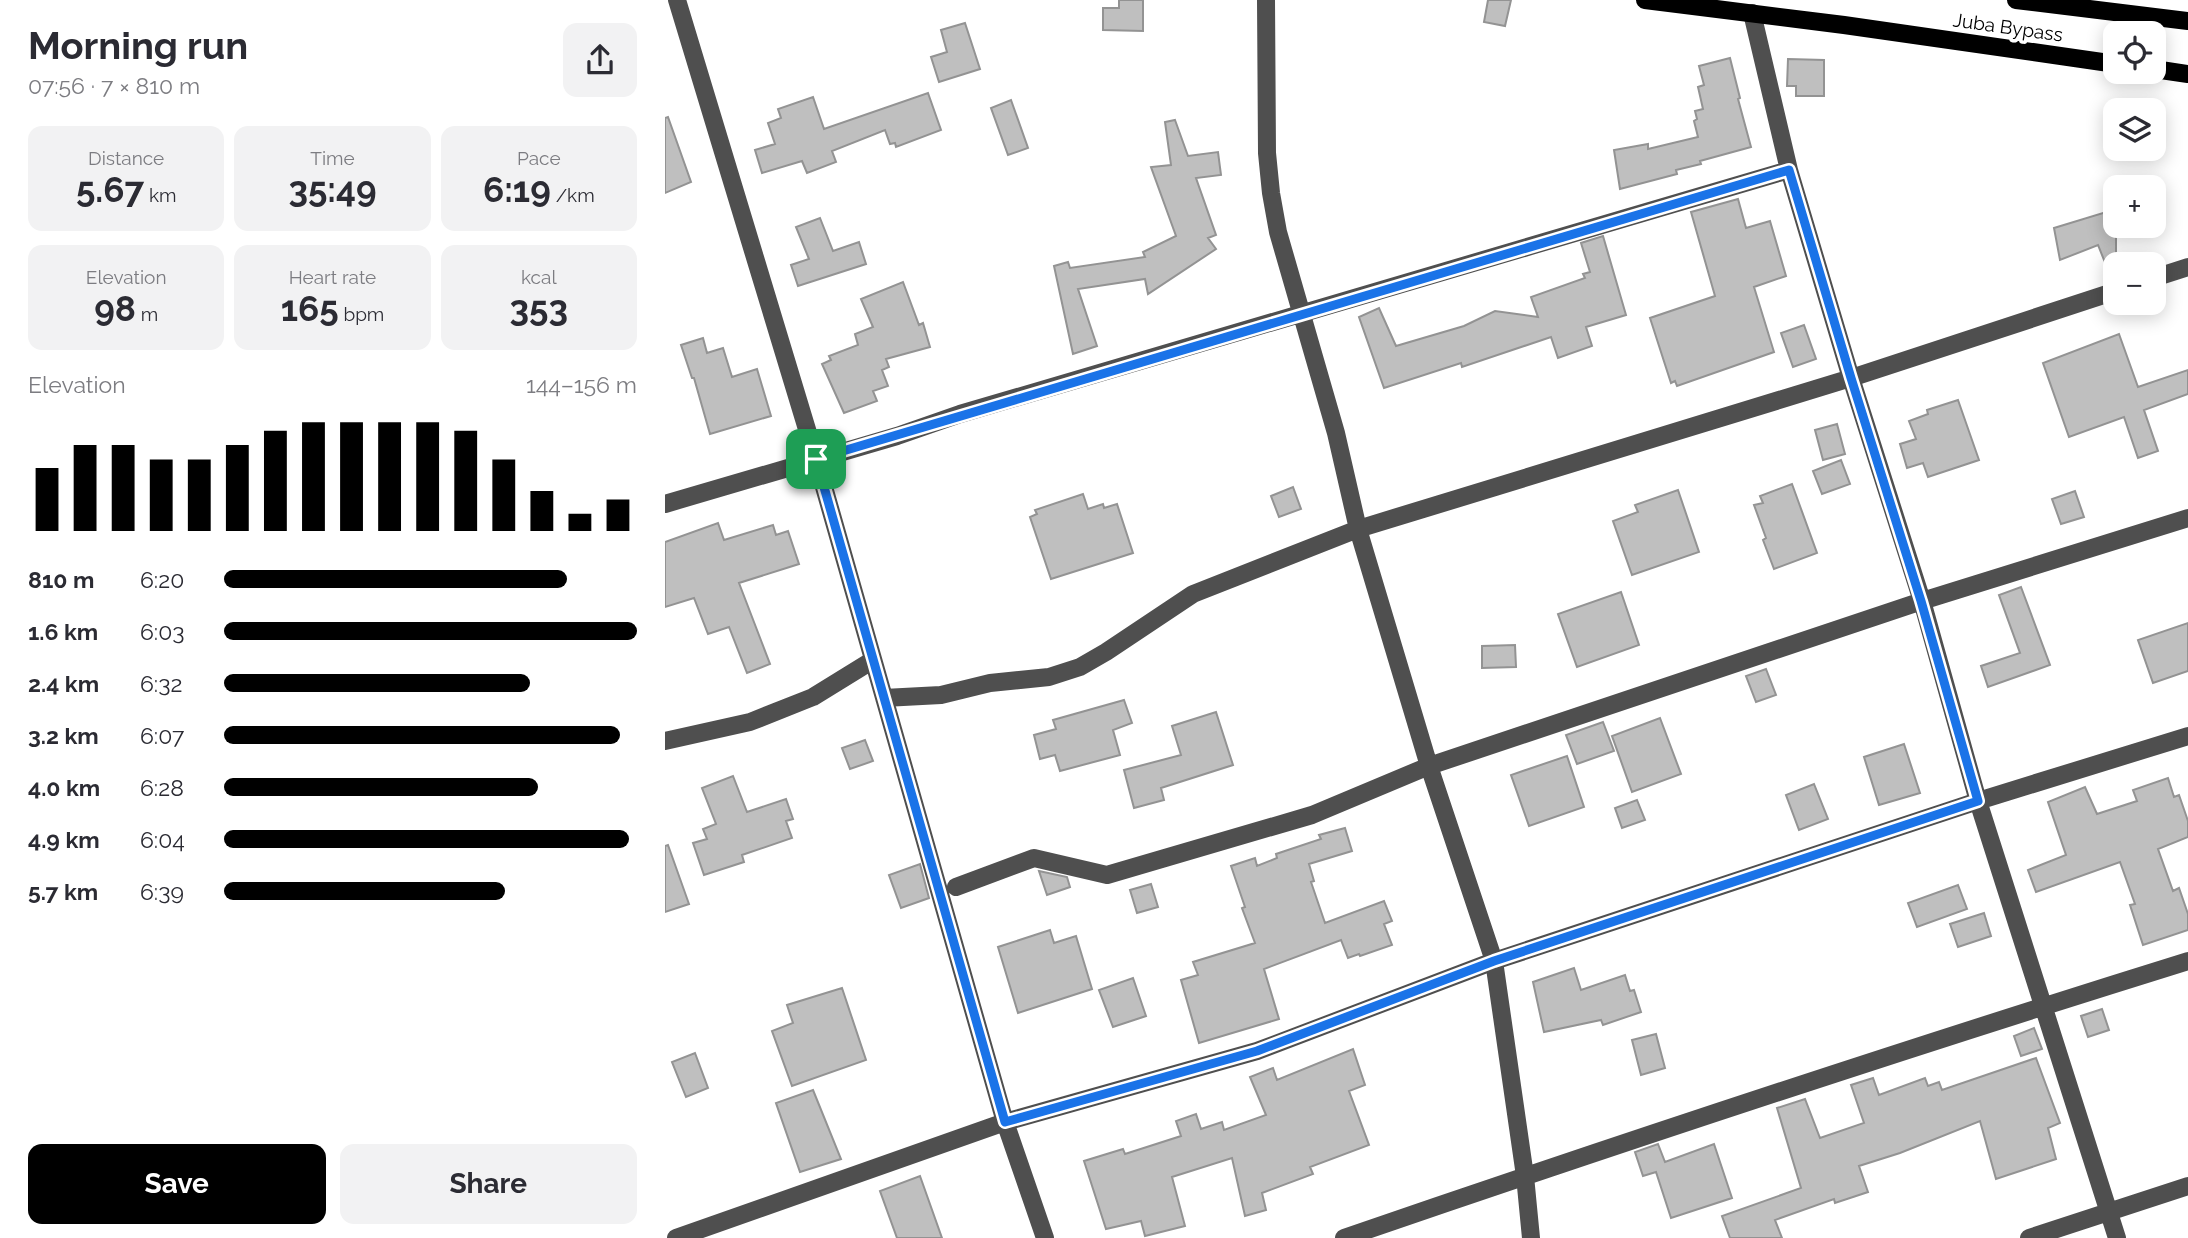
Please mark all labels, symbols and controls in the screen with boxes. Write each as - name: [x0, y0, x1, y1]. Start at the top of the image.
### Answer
- street label: Juba Bypass: [1952, 8, 2064, 46]
- map controls: [2103, 21, 2166, 315]
- button: locate: [2103, 21, 2166, 84]
- text: Morning run: [28, 23, 248, 68]
- button: share: [563, 23, 637, 97]
- text: 07:56 · 7 × 810 m: [28, 72, 200, 99]
- button: layers: [2103, 98, 2166, 161]
- text: Distance: [88, 147, 164, 169]
- text: Time: [310, 147, 355, 169]
- text: Pace: [517, 147, 561, 169]
- text: 5.67: [76, 169, 144, 210]
- text: 35:49: [288, 169, 377, 210]
- text: 6:19: [483, 169, 551, 210]
- button: +: [2103, 175, 2166, 238]
- text: km: [144, 184, 176, 206]
- text: /km: [551, 184, 595, 206]
- button: −: [2103, 252, 2166, 315]
- text: Elevation: [86, 266, 167, 288]
- text: Heart rate: [289, 266, 376, 288]
- text: kcal: [521, 266, 557, 288]
- text: 98: [94, 288, 136, 329]
- text: 165: [281, 288, 339, 329]
- text: 353: [510, 288, 568, 329]
- text: m: [136, 303, 158, 325]
- text: bpm: [339, 303, 384, 325]
- text: Elevation: [28, 371, 126, 398]
- text: 144–156 m: [526, 371, 637, 398]
- pin: [786, 429, 846, 489]
- icon: arrive: [797, 440, 835, 478]
- text: 810 m: [28, 566, 94, 593]
- text: 6:20: [140, 566, 184, 593]
- text: 1.6 km: [28, 618, 98, 645]
- text: 6:03: [140, 618, 185, 645]
- text: 2.4 km: [28, 670, 99, 697]
- text: 6:32: [140, 670, 182, 697]
- text: 3.2 km: [28, 722, 99, 749]
- text: 6:07: [140, 722, 184, 749]
- text: 4.0 km: [28, 774, 100, 801]
- text: 6:28: [140, 774, 184, 801]
- text: 4.9 km: [28, 826, 100, 853]
- text: 6:04: [140, 826, 185, 853]
- text: 5.7 km: [28, 878, 98, 905]
- text: 6:39: [140, 878, 184, 905]
- button: Save: [28, 1144, 326, 1224]
- button: Share: [340, 1144, 637, 1224]

